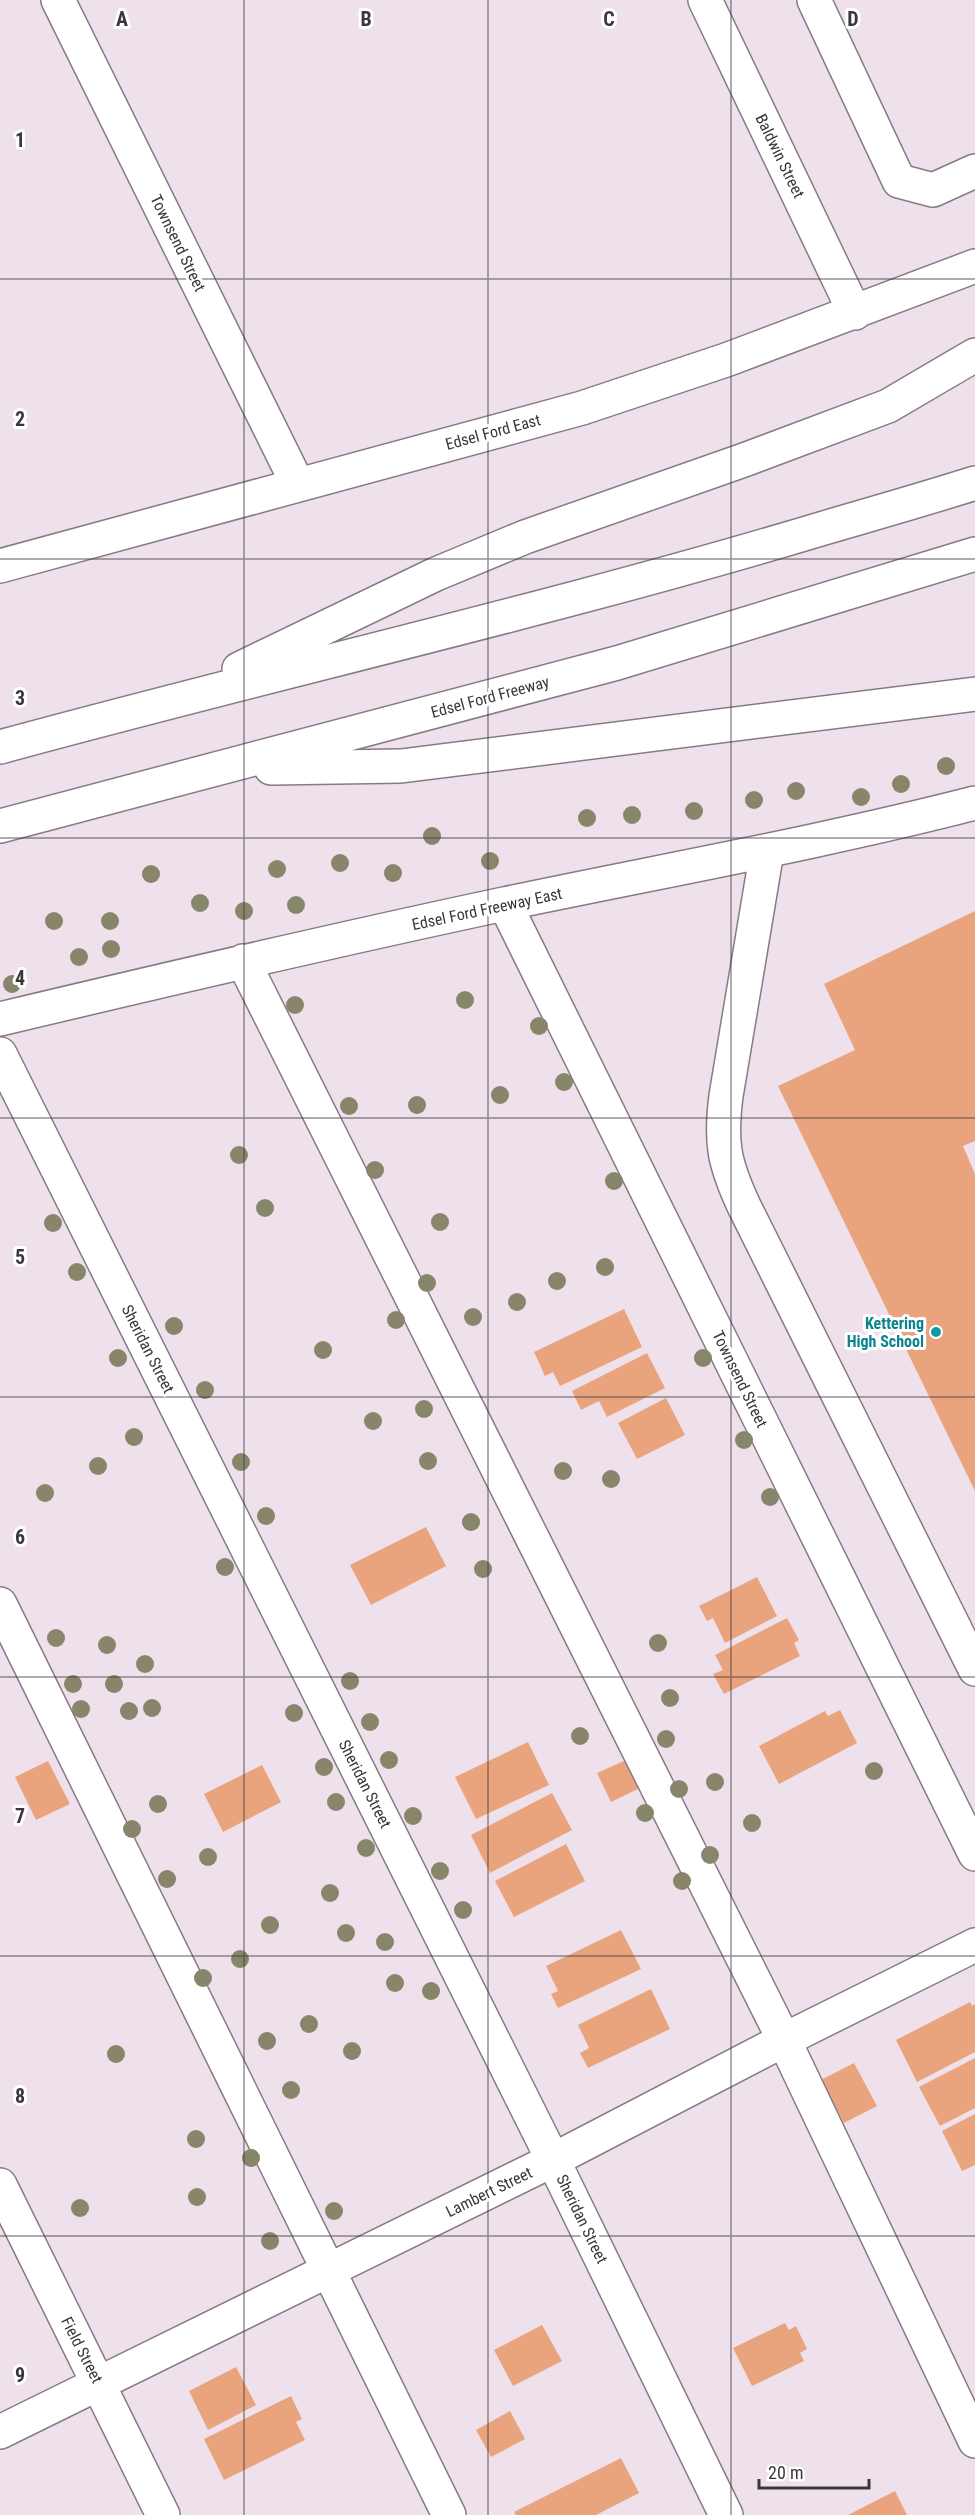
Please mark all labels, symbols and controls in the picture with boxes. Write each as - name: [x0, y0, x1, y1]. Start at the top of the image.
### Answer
- text: A: [116, 7, 128, 31]
- text: B: [360, 7, 372, 31]
- text: C: [603, 7, 615, 31]
- text: D: [847, 7, 859, 31]
- street label: Baldwin Street: [752, 111, 809, 201]
- text: 1: [15, 128, 25, 152]
- street label: Townsend Street: [146, 191, 210, 295]
- text: 2: [15, 407, 25, 431]
- street label: Edsel Ford East: [443, 410, 543, 454]
- street label: Edsel Ford Freeway: [429, 672, 552, 722]
- text: 3: [15, 686, 25, 710]
- street label: Edsel Ford Freeway East: [410, 884, 564, 934]
- text: 4: [15, 966, 25, 990]
- text: 5: [15, 1245, 25, 1269]
- street label: Sheridan Street: [118, 1302, 179, 1397]
- place label: Kettering High School: [847, 1314, 924, 1351]
- marker: Kettering High School: [929, 1325, 943, 1339]
- street label: Townsend Street: [708, 1327, 772, 1431]
- text: 6: [15, 1525, 25, 1549]
- street label: Sheridan Street: [335, 1737, 396, 1832]
- text: 7: [15, 1804, 25, 1828]
- text: 8: [15, 2084, 25, 2108]
- street label: Lambert Street: [443, 2163, 536, 2221]
- street label: Sheridan Street: [552, 2171, 612, 2267]
- street label: Field Street: [57, 2314, 107, 2386]
- text: 9: [15, 2363, 25, 2387]
- scale bar: [759, 2452, 868, 2490]
- text: 20 m: [768, 2462, 803, 2483]

